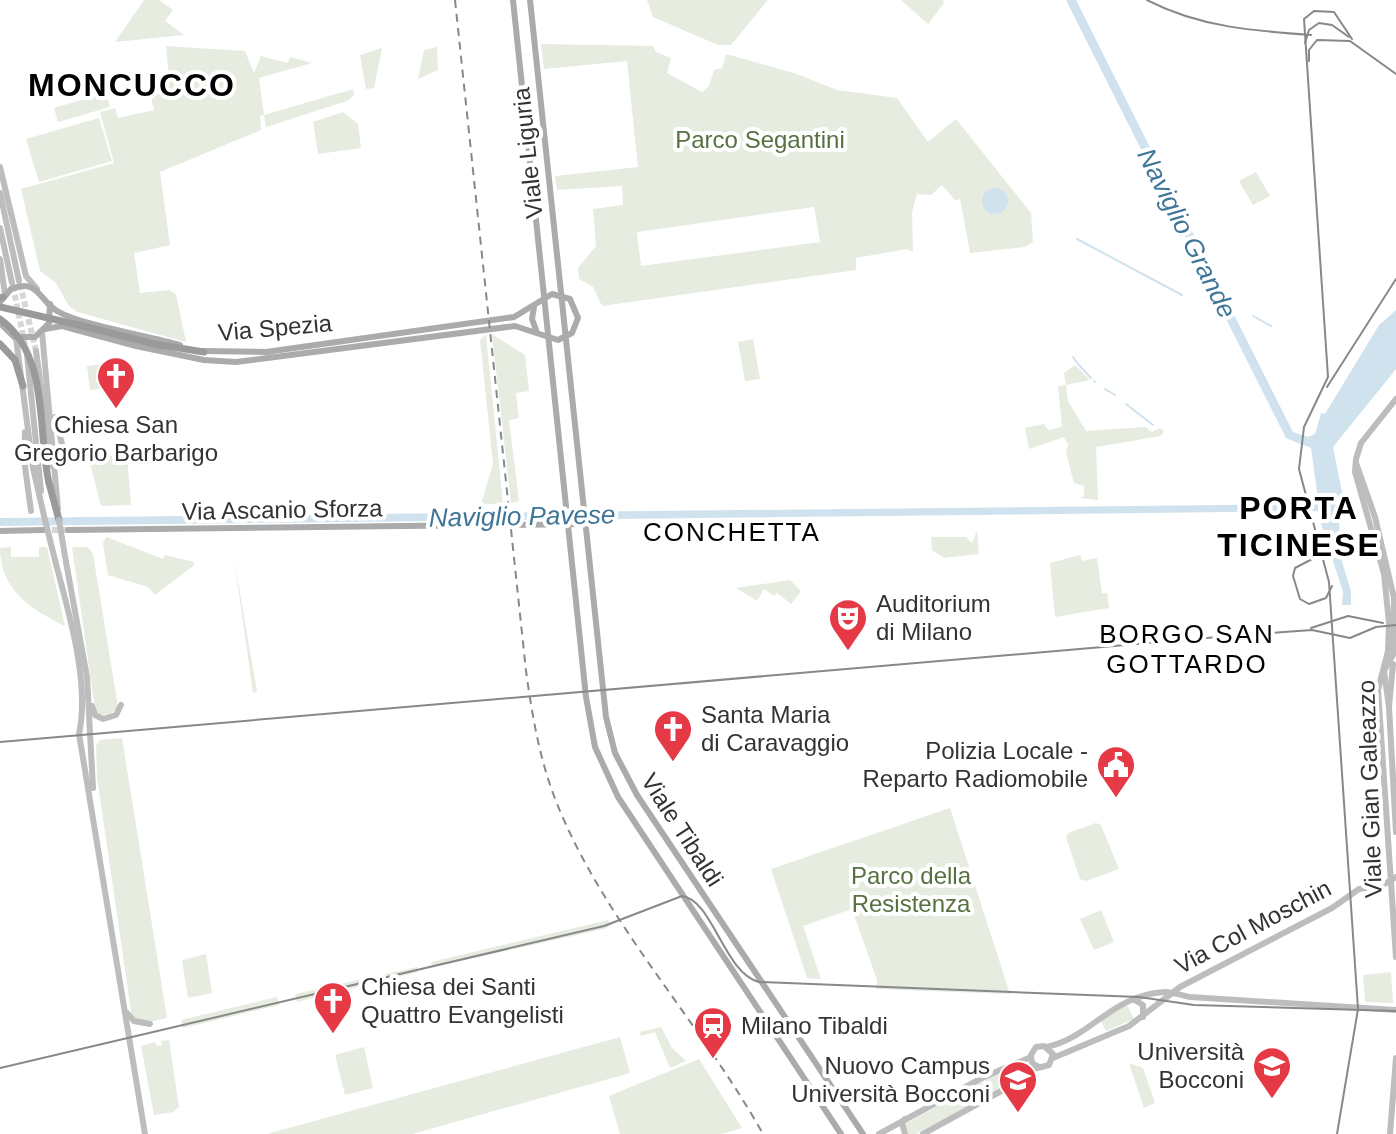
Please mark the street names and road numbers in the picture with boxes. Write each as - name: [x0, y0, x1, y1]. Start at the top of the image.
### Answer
- street label: Viale Liguria: [507, 86, 548, 220]
- street label: Via Spezia: [217, 309, 334, 346]
- street label: Via Ascanio Sforza: [181, 494, 383, 525]
- street label: Viale Gian Galeazzo: [1352, 679, 1387, 899]
- street label: Viale Tibaldi: [636, 768, 729, 891]
- street label: Via Col Moschin: [1170, 874, 1335, 979]

